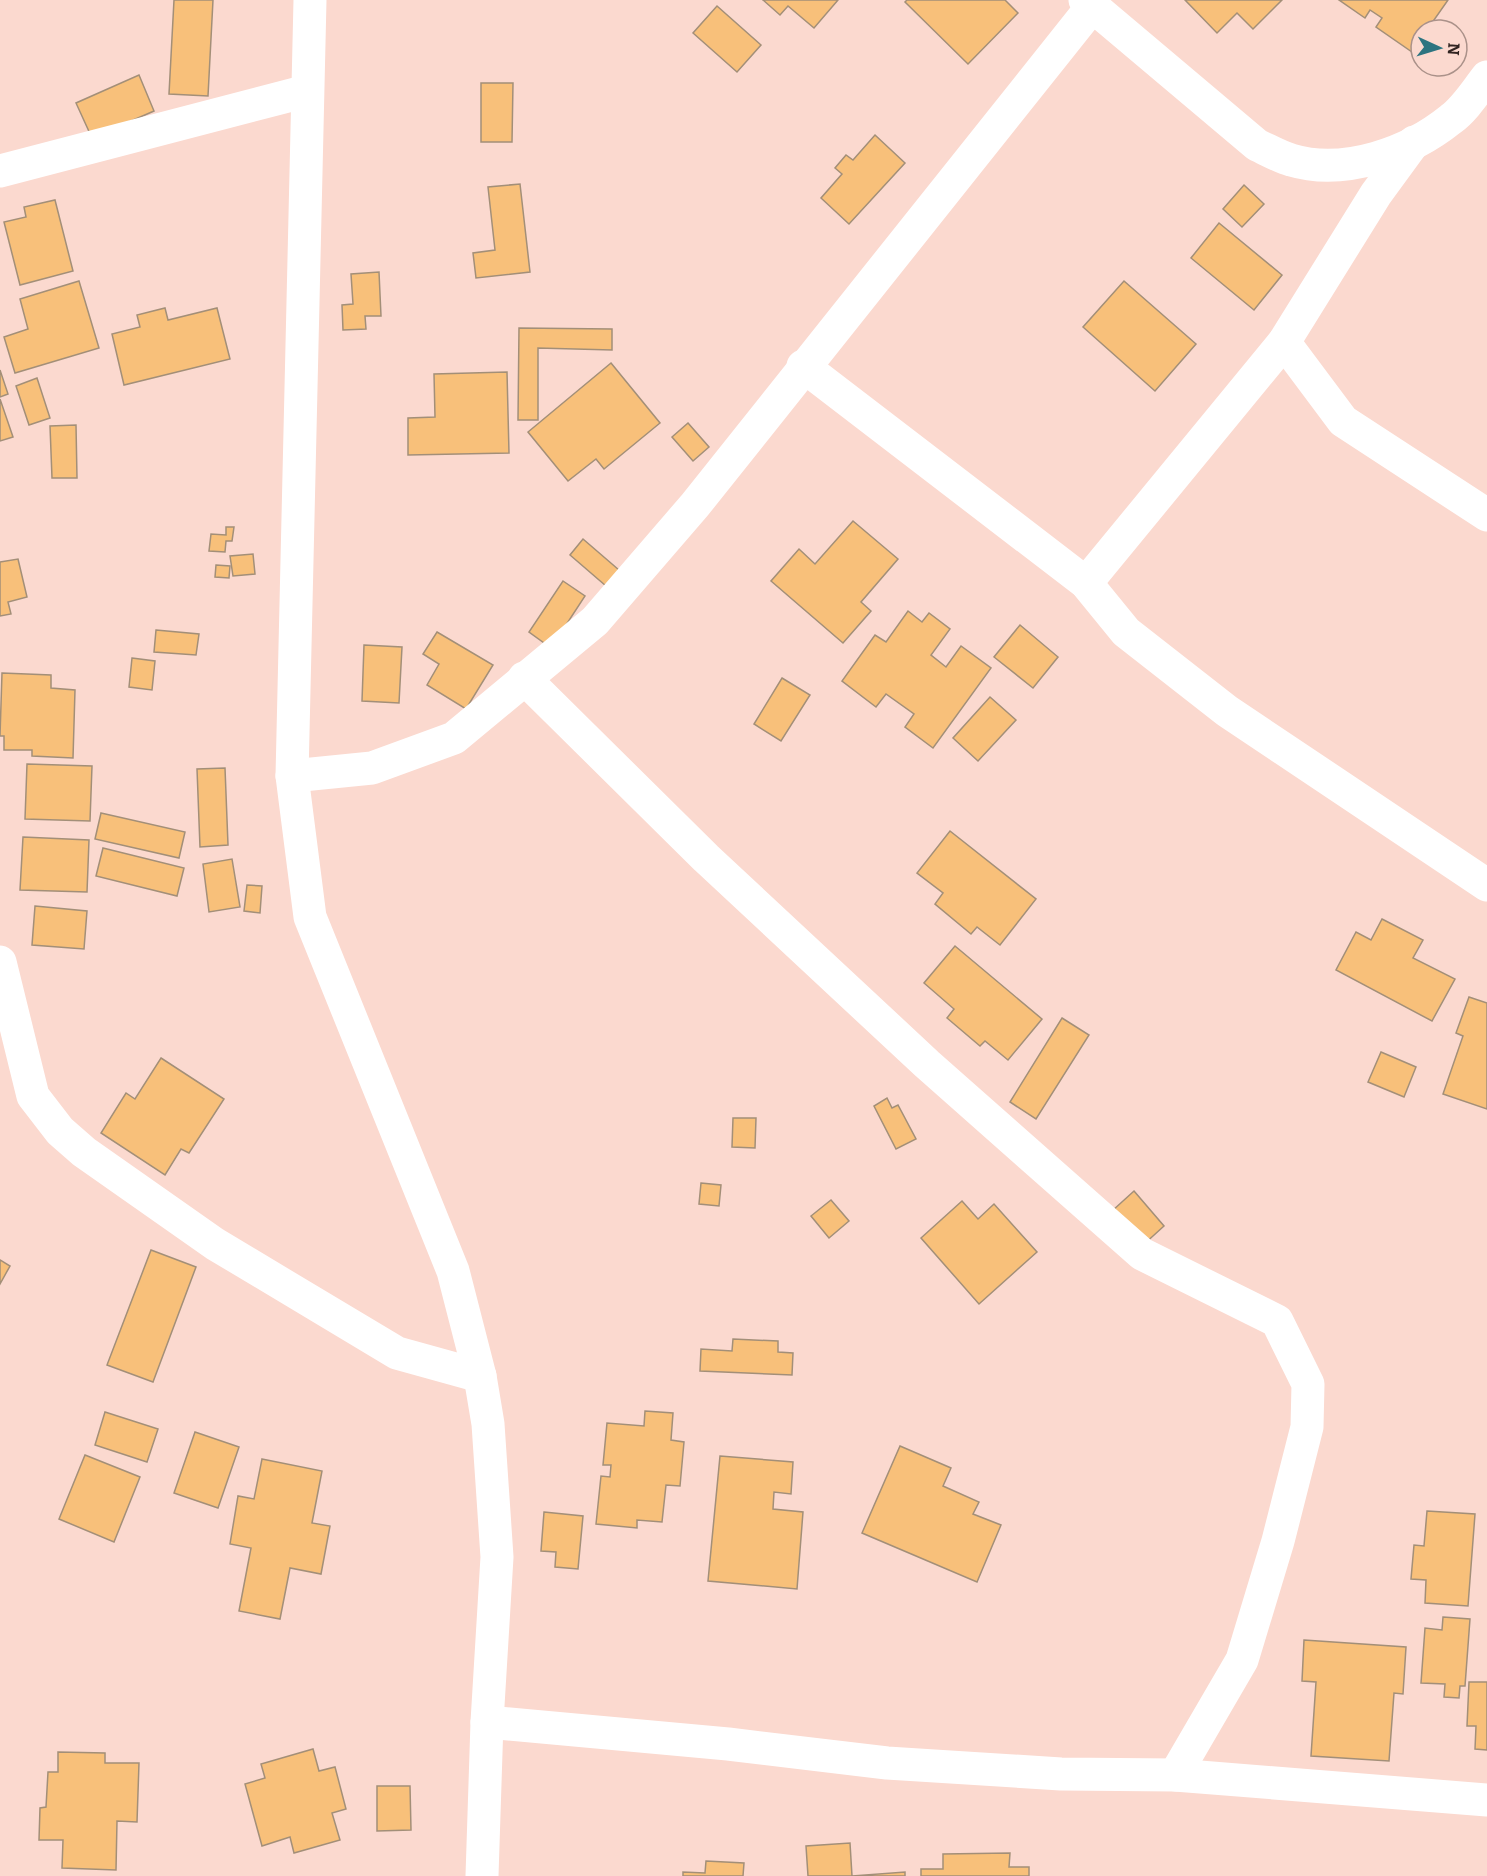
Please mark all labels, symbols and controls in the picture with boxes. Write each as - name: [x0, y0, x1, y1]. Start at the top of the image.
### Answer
- north arrow: [1409, 18, 1469, 78]
- text: N: [1444, 42, 1463, 56]

